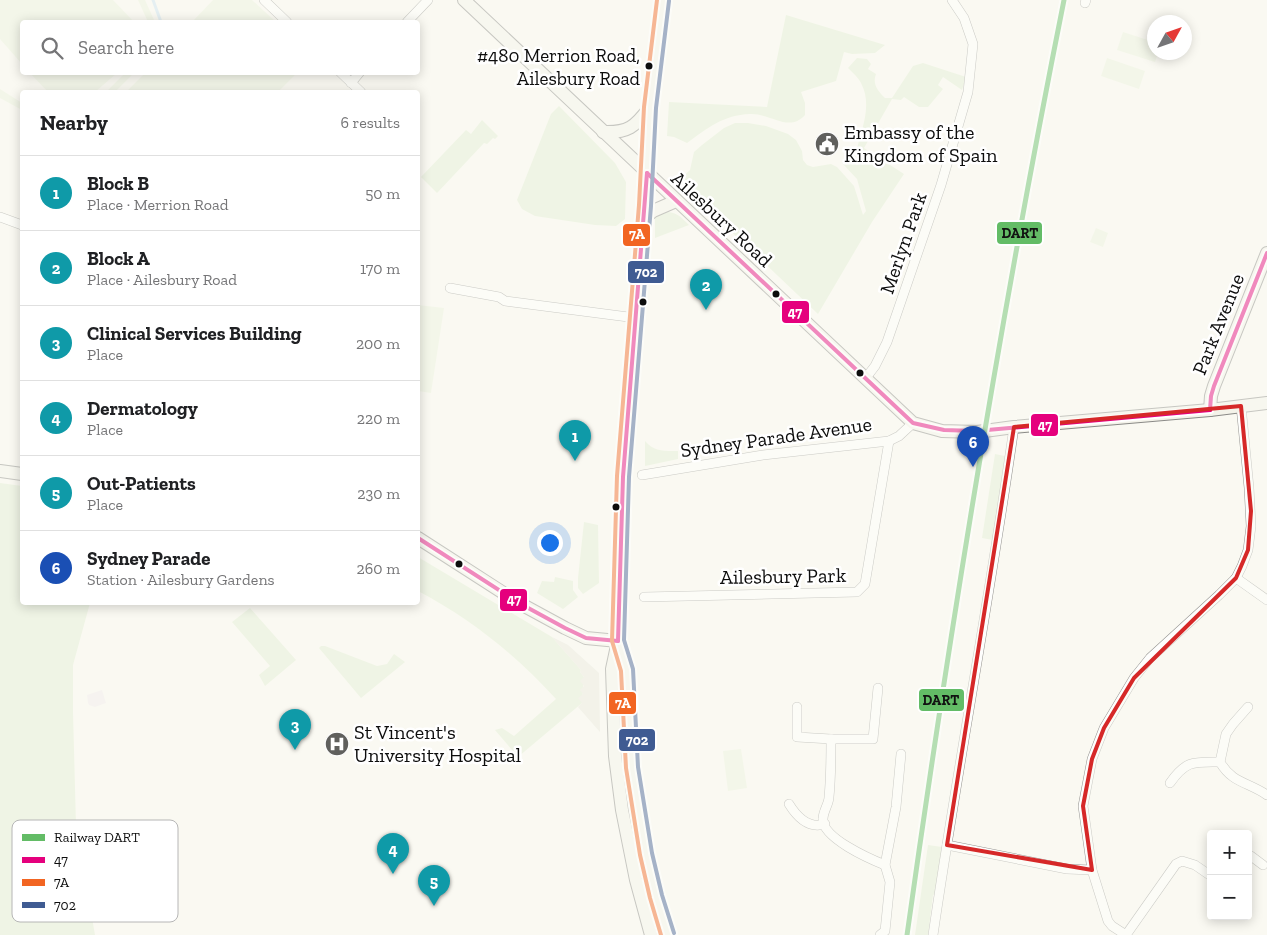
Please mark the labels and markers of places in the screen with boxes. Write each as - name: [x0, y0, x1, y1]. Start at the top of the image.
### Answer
- place label: #480 Merrion Road, Ailesbury Road: [477, 44, 641, 90]
- marker: #480 Merrion Road, Ailesbury Road: [644, 61, 654, 71]
- place label: Embassy of the Kingdom of Spain: [844, 120, 998, 167]
- public building icon: Embassy of the Kingdom of Spain: [814, 131, 840, 157]
- pin: 2: [690, 269, 722, 310]
- unlabelled marker: [771, 289, 781, 299]
- unlabelled marker: [638, 297, 648, 307]
- unlabelled marker: [855, 368, 865, 378]
- pin: 1: [559, 420, 591, 461]
- pin: 6: [957, 426, 989, 467]
- unlabelled marker: [611, 502, 621, 512]
- unlabelled marker: [454, 559, 464, 569]
- pin: 3: [279, 709, 311, 750]
- place label: St Vincent's University Hospital: [354, 720, 521, 767]
- hospital icon: St Vincent's University Hospital: [324, 731, 350, 757]
- pin: 4: [377, 833, 409, 874]
- pin: 5: [418, 865, 450, 906]

